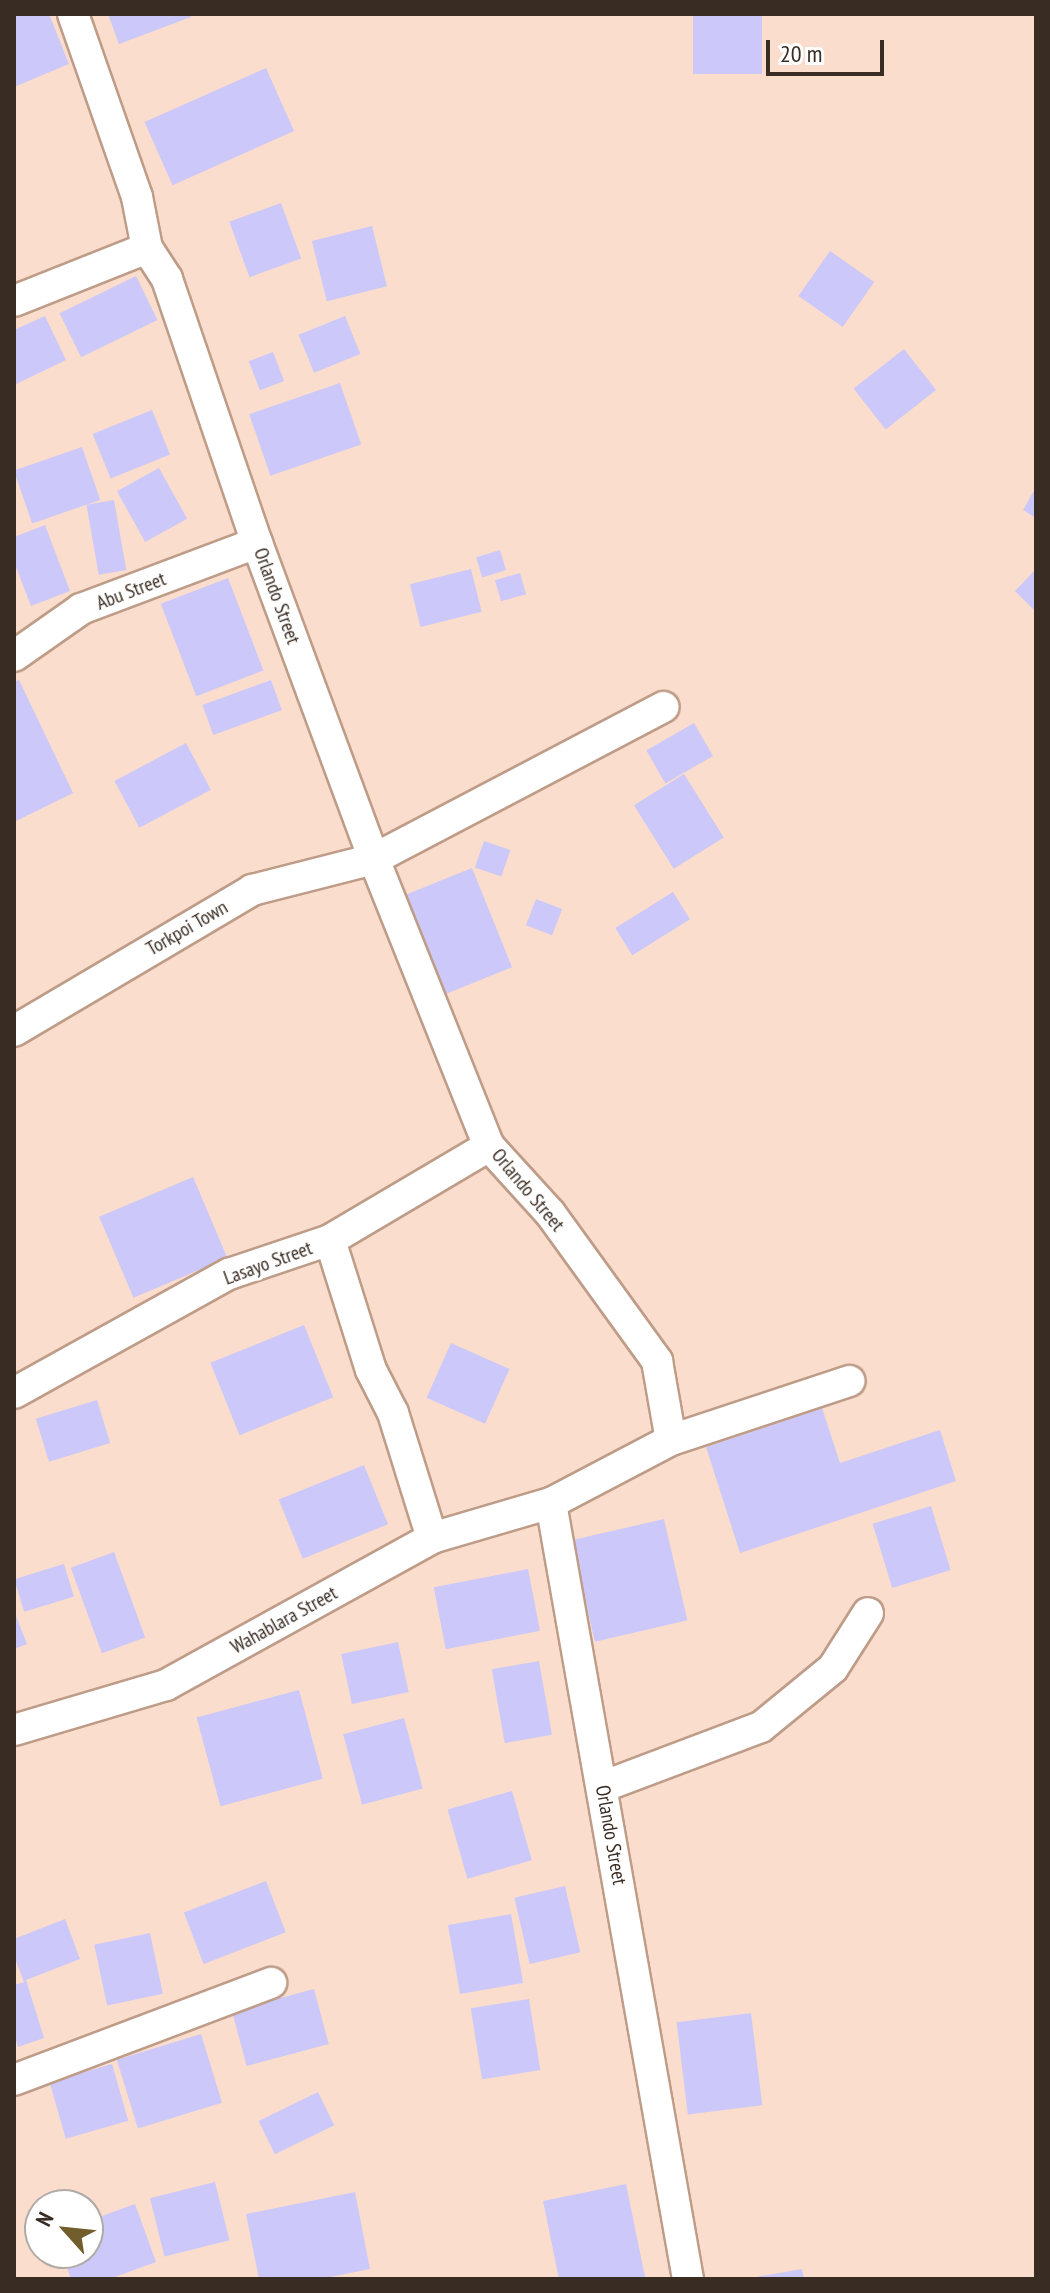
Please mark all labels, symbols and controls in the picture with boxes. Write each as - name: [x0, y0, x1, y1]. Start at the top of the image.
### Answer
- scale bar: [770, 24, 888, 74]
- text: 20 m: [780, 38, 822, 69]
- street label: Orlando Street: [248, 545, 306, 647]
- street label: Abu Street: [93, 567, 169, 615]
- street label: Torkpoi Town: [142, 895, 232, 961]
- street label: Orlando Street: [486, 1144, 570, 1236]
- street label: Lasayo Street: [220, 1236, 316, 1290]
- street label: Wahablara Street: [227, 1581, 341, 1659]
- street label: Orlando Street: [590, 1783, 632, 1887]
- north arrow: [24, 2189, 104, 2269]
- text: N: [29, 2207, 60, 2231]

